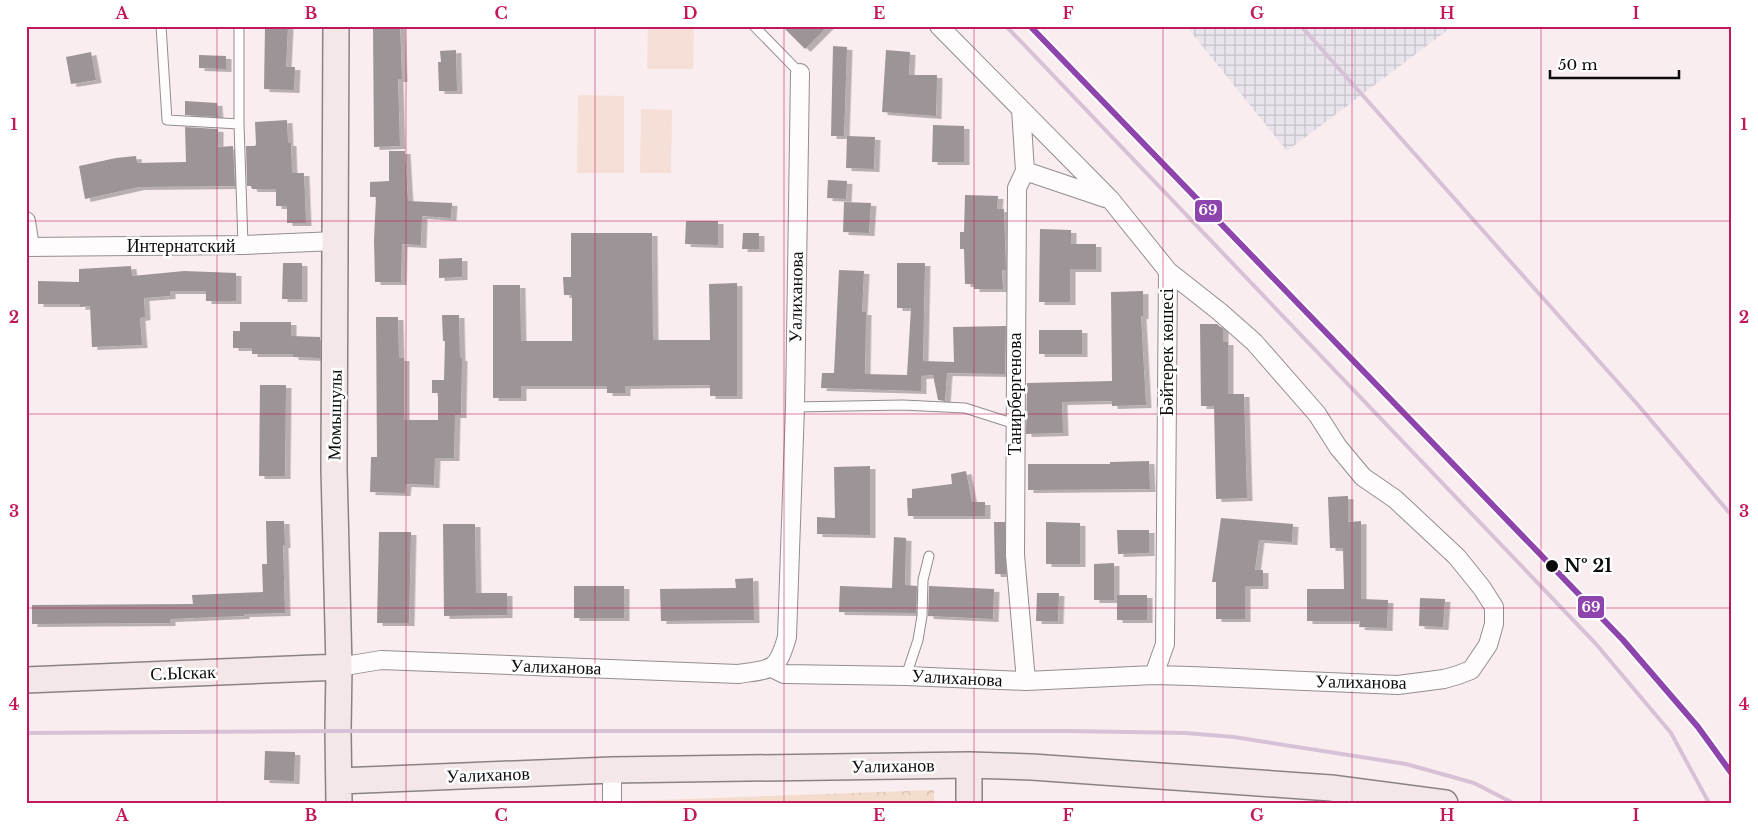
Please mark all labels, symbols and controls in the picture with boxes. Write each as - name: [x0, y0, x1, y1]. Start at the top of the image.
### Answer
- text: A: [115, 3, 130, 23]
- text: B: [305, 3, 318, 23]
- text: C: [494, 3, 508, 23]
- text: D: [683, 3, 697, 23]
- text: E: [873, 3, 885, 23]
- text: F: [1062, 3, 1074, 23]
- text: G: [1250, 3, 1264, 23]
- text: H: [1439, 3, 1455, 23]
- text: I: [1633, 3, 1640, 23]
- scale bar: [1550, 48, 1679, 80]
- text: 50 m: [1558, 55, 1598, 74]
- text: 1: [11, 114, 18, 134]
- text: 1: [1741, 114, 1748, 134]
- line badge: 69: [1194, 199, 1223, 223]
- text: 69: [1199, 201, 1217, 219]
- street label: Интернатский: [127, 235, 236, 257]
- street label: Уалиханова: [784, 251, 808, 343]
- street label: Бәйтерек көшесі: [1156, 288, 1178, 416]
- text: 2: [9, 307, 19, 327]
- text: 2: [1739, 307, 1749, 327]
- street label: Танирбергенова: [1004, 333, 1026, 455]
- street label: Момышулы: [323, 369, 347, 461]
- text: 3: [9, 501, 19, 521]
- text: 3: [1739, 501, 1749, 521]
- place label: № 21: [1564, 555, 1612, 577]
- marker: № 21: [1544, 558, 1560, 574]
- line badge: 69: [1577, 595, 1605, 619]
- text: 69: [1582, 598, 1600, 616]
- street label: Уалиханова: [510, 654, 602, 680]
- street label: С.Ыскак: [150, 661, 216, 685]
- street label: Уалиханова: [911, 665, 1003, 691]
- street label: Уалиханова: [1315, 670, 1407, 694]
- text: 4: [9, 694, 19, 714]
- text: 4: [1739, 694, 1749, 714]
- street label: Уалиханов: [851, 754, 935, 778]
- street label: Уалиханов: [446, 763, 530, 787]
- text: A: [115, 805, 130, 825]
- text: B: [305, 805, 318, 825]
- text: C: [494, 805, 508, 825]
- text: D: [683, 805, 697, 825]
- text: E: [873, 805, 885, 825]
- text: F: [1062, 805, 1074, 825]
- text: G: [1250, 805, 1264, 825]
- text: H: [1439, 805, 1455, 825]
- text: I: [1633, 805, 1640, 825]

